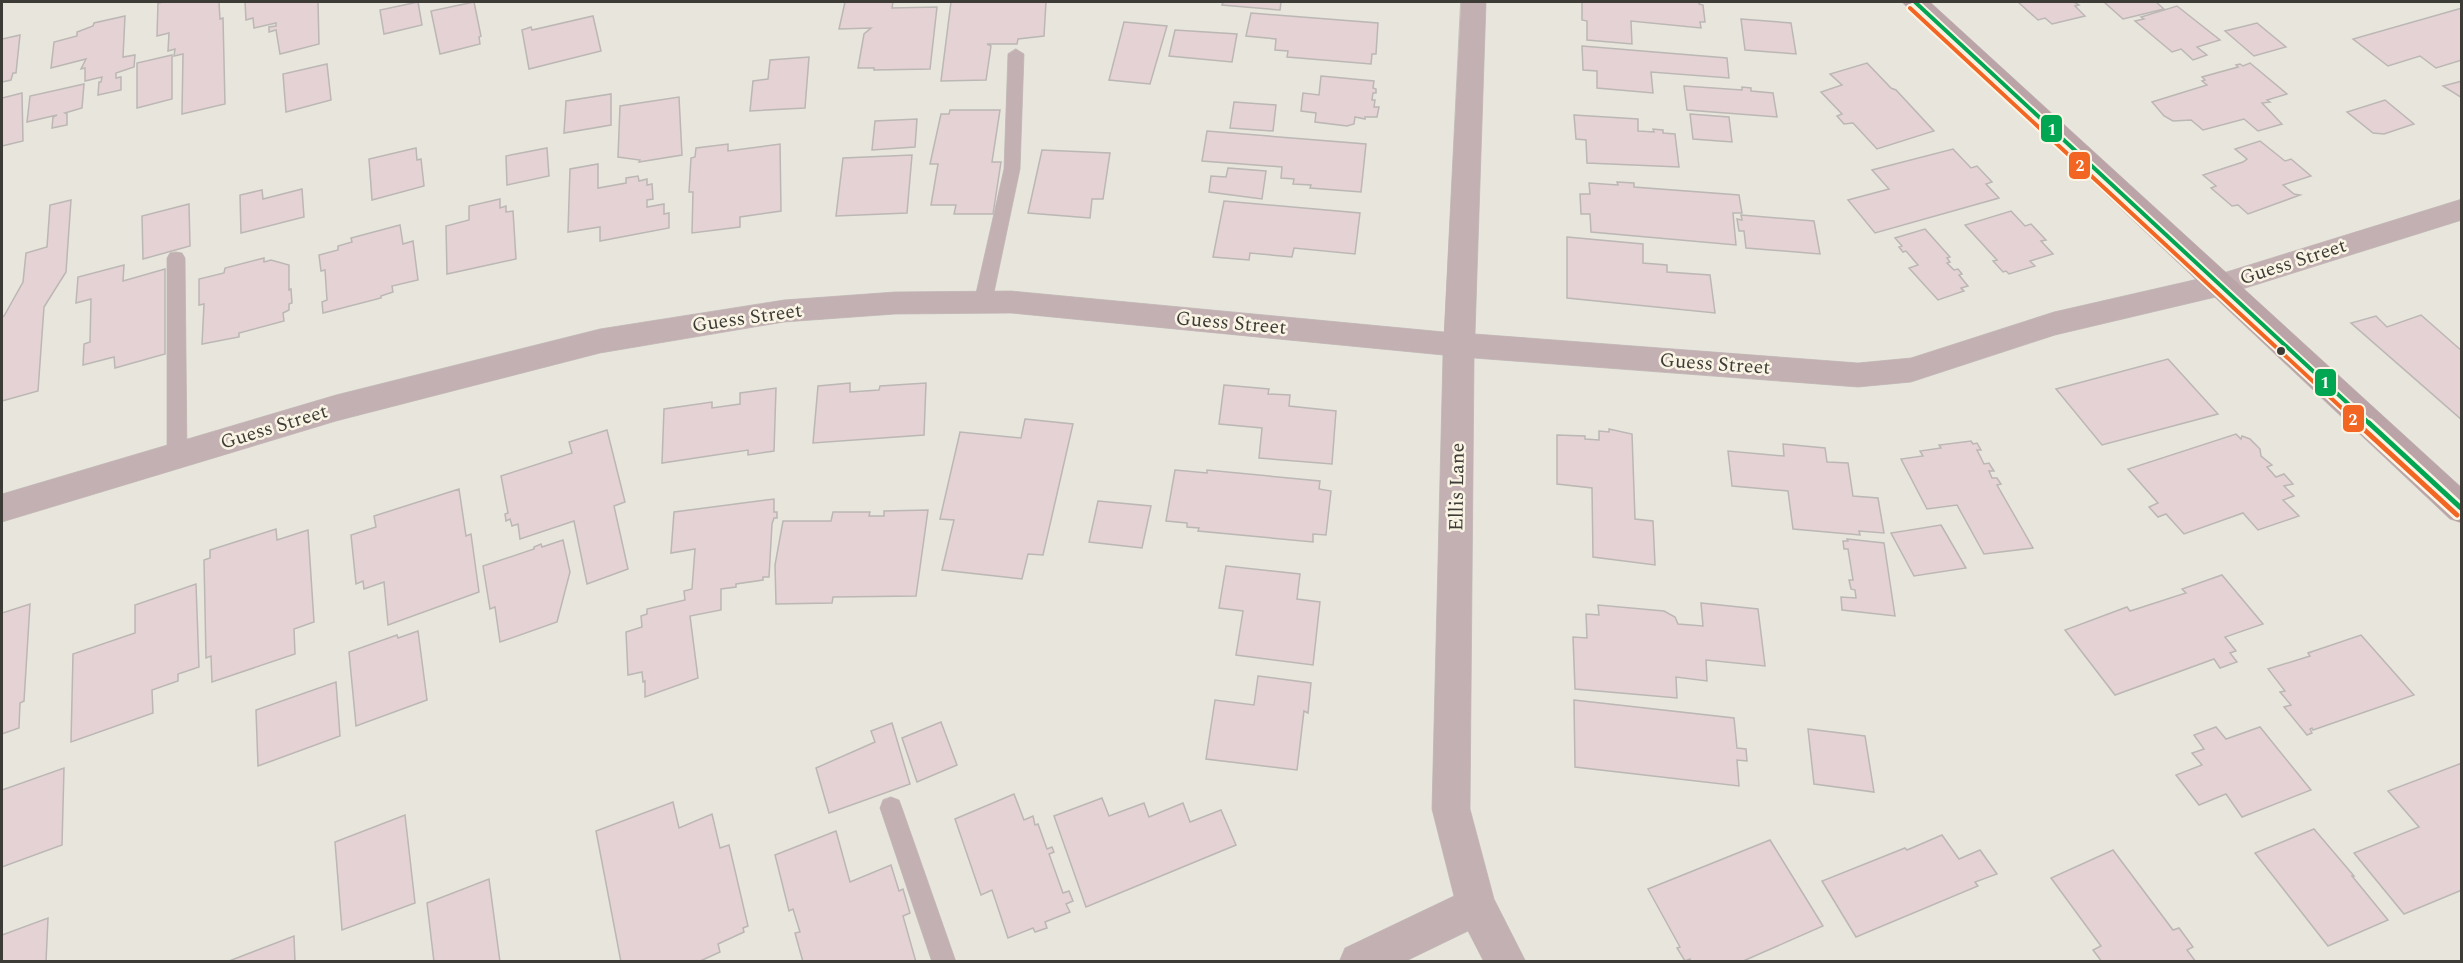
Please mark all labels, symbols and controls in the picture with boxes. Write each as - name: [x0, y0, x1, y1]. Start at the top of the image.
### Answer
- line badge: 1: [2040, 114, 2063, 143]
- text: 1: [2048, 118, 2056, 142]
- line badge: 2: [2068, 151, 2091, 180]
- text: 2: [2076, 154, 2085, 178]
- street label: Guess Street: [2236, 231, 2350, 293]
- street label: Guess Street: [690, 295, 804, 341]
- street label: Guess Street: [1174, 303, 1288, 343]
- street label: Guess Street: [1659, 345, 1771, 383]
- unlabelled marker: [2275, 345, 2287, 357]
- line badge: 1: [2314, 368, 2337, 397]
- text: 1: [2321, 371, 2329, 395]
- street label: Guess Street: [217, 396, 331, 458]
- line badge: 2: [2342, 404, 2365, 433]
- text: 2: [2349, 408, 2358, 432]
- street label: Ellis Lane: [1441, 443, 1473, 531]

